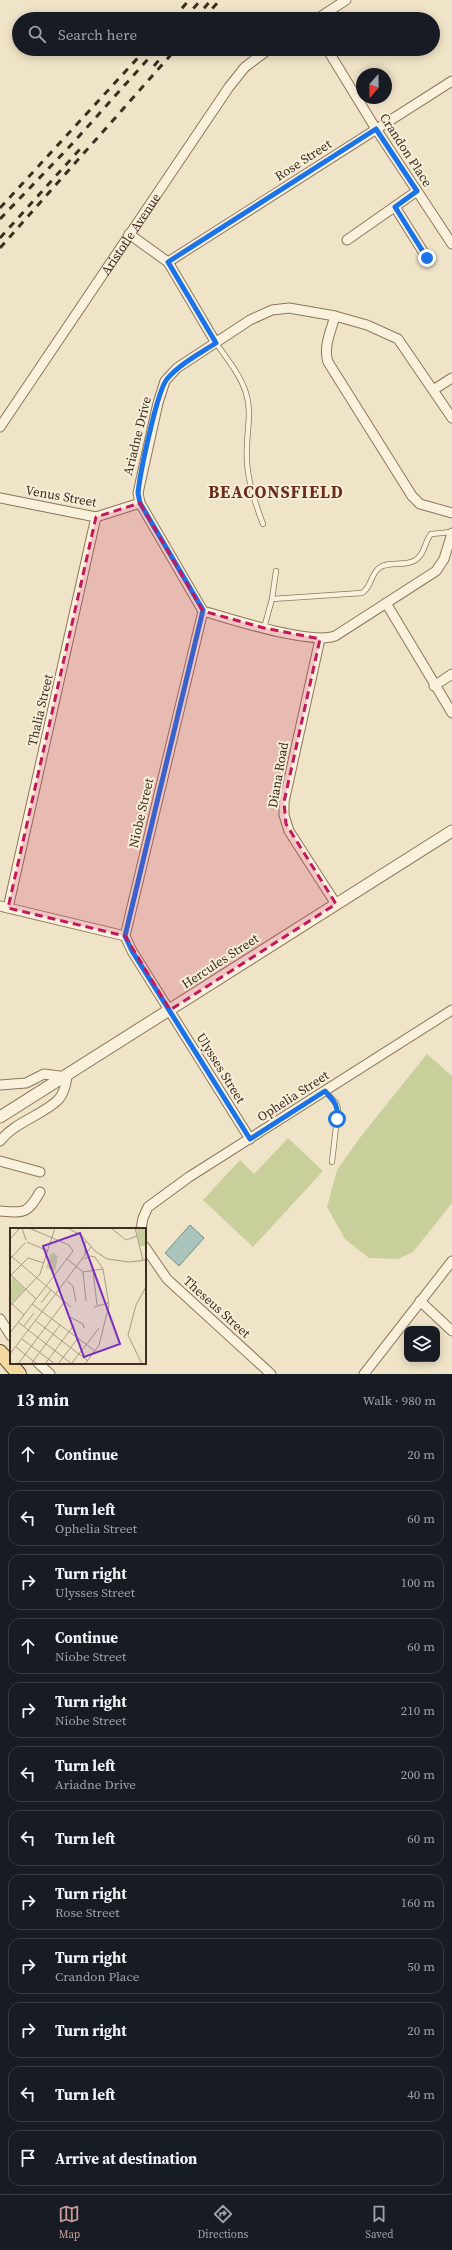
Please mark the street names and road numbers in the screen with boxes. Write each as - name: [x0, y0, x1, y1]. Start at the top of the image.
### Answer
- street label: Crandon Place: [376, 110, 436, 190]
- street label: Rose Street: [271, 135, 335, 185]
- street label: Aristotle Avenue: [96, 189, 164, 278]
- street label: Ariadne Drive: [119, 394, 155, 477]
- street label: Venus Street: [24, 481, 99, 511]
- street label: Thalia Street: [23, 672, 57, 748]
- street label: Diana Road: [264, 740, 292, 809]
- street label: Niobe Street: [125, 776, 157, 850]
- street label: Hercules Street: [178, 929, 262, 992]
- street label: Ulysses Street: [193, 1030, 250, 1107]
- street label: Ophelia Street: [254, 1066, 333, 1125]
- street label: Theseus Street: [180, 1272, 255, 1342]

